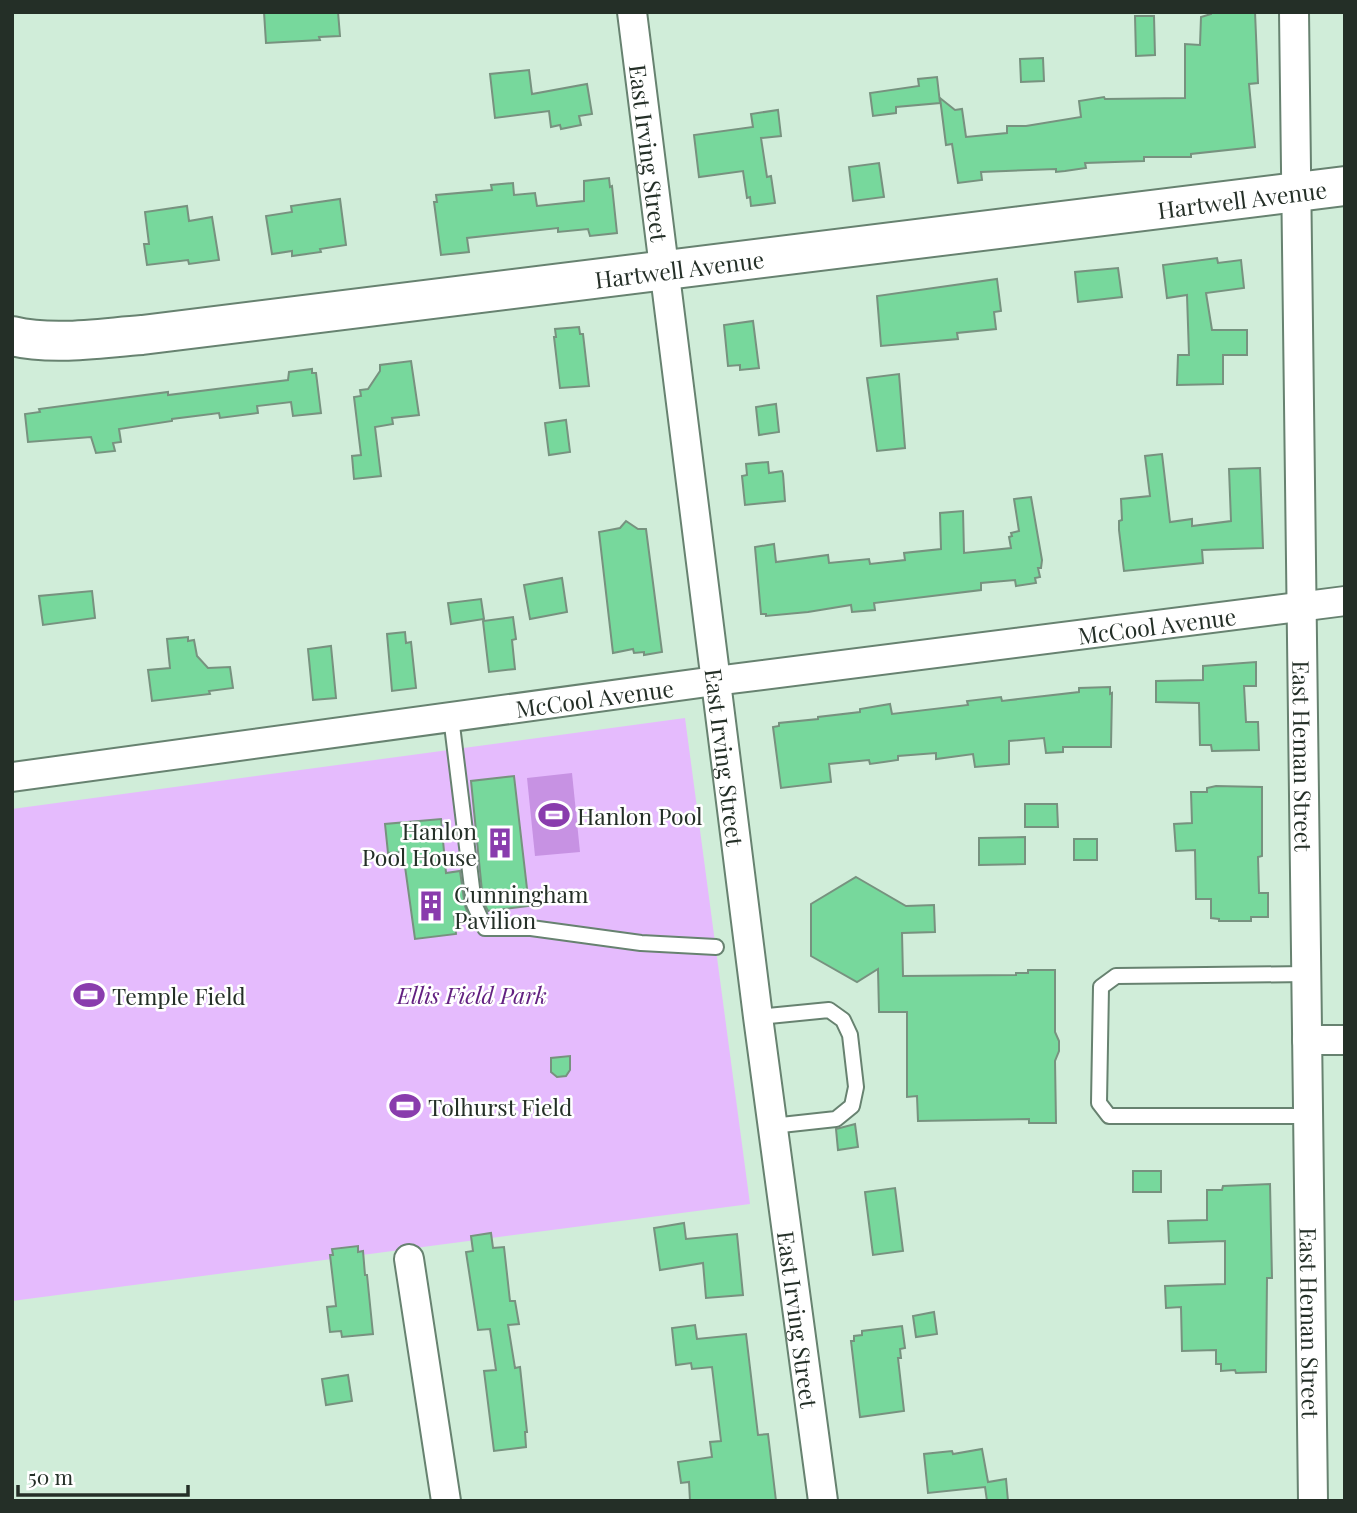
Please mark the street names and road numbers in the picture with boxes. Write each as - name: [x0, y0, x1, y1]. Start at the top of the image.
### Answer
- street label: East Irving Street: [623, 62, 676, 244]
- street label: Hartwell Avenue: [1156, 173, 1328, 225]
- street label: Hartwell Avenue: [593, 243, 766, 294]
- street label: McCool Avenue: [1076, 599, 1238, 650]
- street label: East Heman Street: [1287, 660, 1320, 853]
- street label: East Irving Street: [699, 667, 752, 849]
- street label: McCool Avenue: [514, 671, 676, 724]
- street label: East Heman Street: [1294, 1227, 1327, 1419]
- street label: East Irving Street: [771, 1229, 826, 1411]

